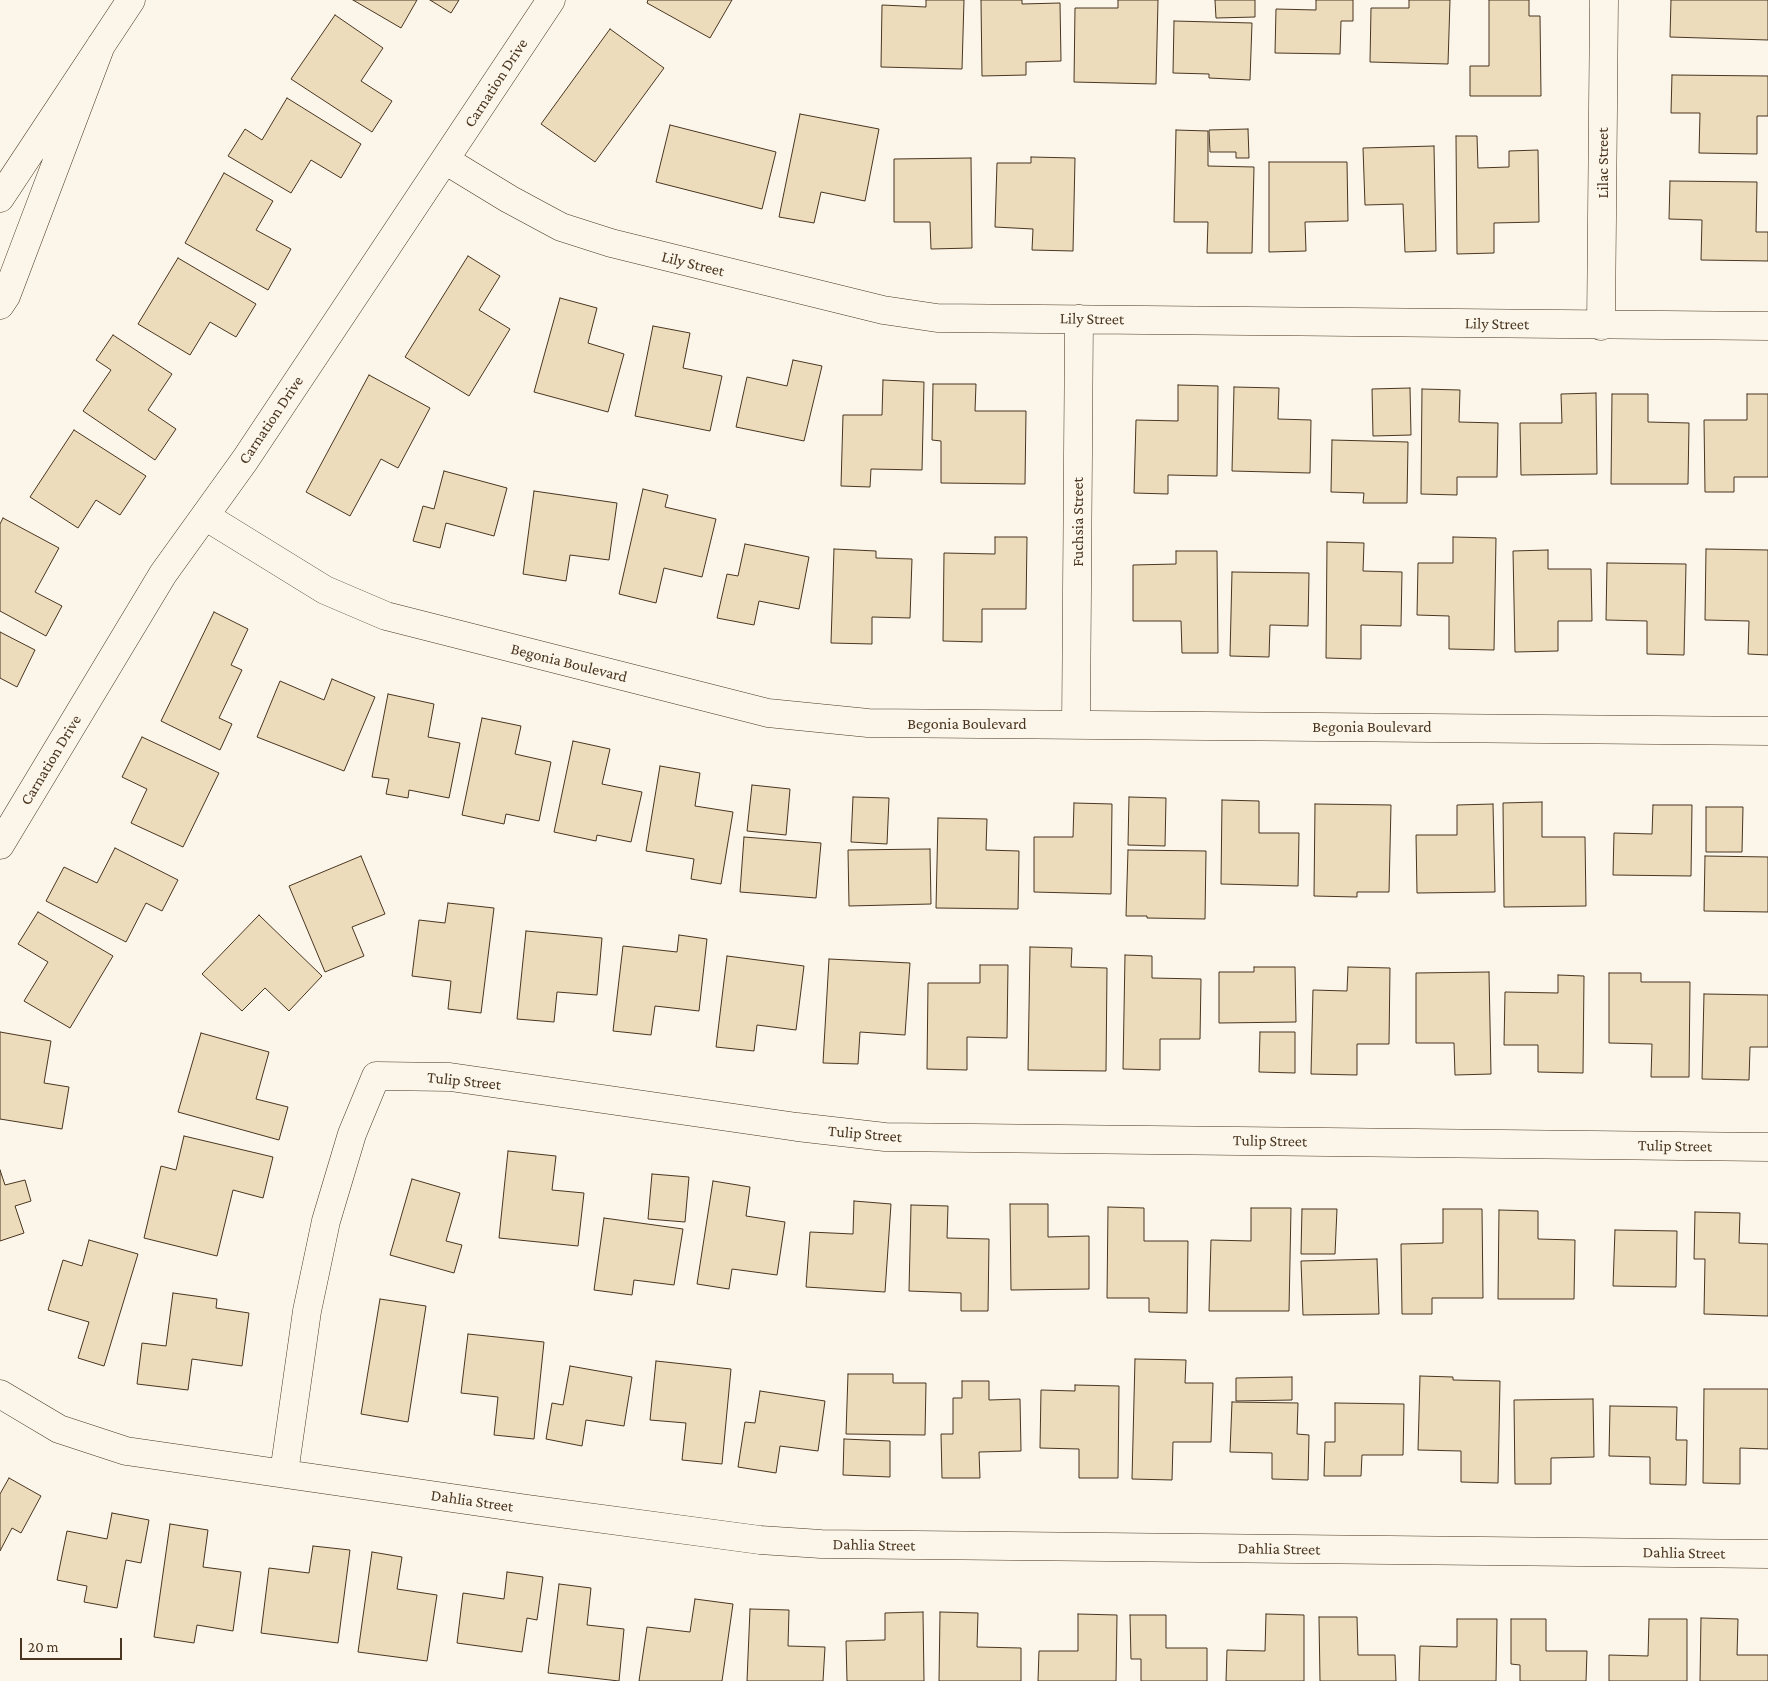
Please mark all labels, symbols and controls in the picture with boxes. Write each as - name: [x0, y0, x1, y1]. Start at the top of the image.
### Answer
- street label: Carnation Drive: [460, 35, 532, 131]
- street label: Lilac Street: [1593, 128, 1613, 198]
- street label: Lily Street: [660, 247, 726, 281]
- street label: Lily Street: [1060, 309, 1124, 329]
- street label: Lily Street: [1465, 314, 1529, 334]
- street label: Carnation Drive: [234, 372, 308, 468]
- street label: Fuchsia Street: [1068, 477, 1088, 567]
- street label: Begonia Boulevard: [509, 639, 629, 687]
- street label: Carnation Drive: [16, 711, 86, 809]
- street label: Begonia Boulevard: [907, 714, 1027, 734]
- street label: Begonia Boulevard: [1312, 717, 1432, 737]
- street label: Tulip Street: [426, 1068, 502, 1094]
- street label: Tulip Street: [827, 1121, 903, 1147]
- street label: Tulip Street: [1233, 1131, 1307, 1151]
- street label: Tulip Street: [1638, 1136, 1712, 1156]
- street label: Dahlia Street: [430, 1486, 514, 1516]
- street label: Dahlia Street: [832, 1535, 916, 1555]
- street label: Dahlia Street: [1237, 1539, 1321, 1559]
- street label: Dahlia Street: [1642, 1543, 1726, 1563]
- scale bar: [22, 1628, 125, 1660]
- text: 20 m: [28, 1639, 59, 1655]

